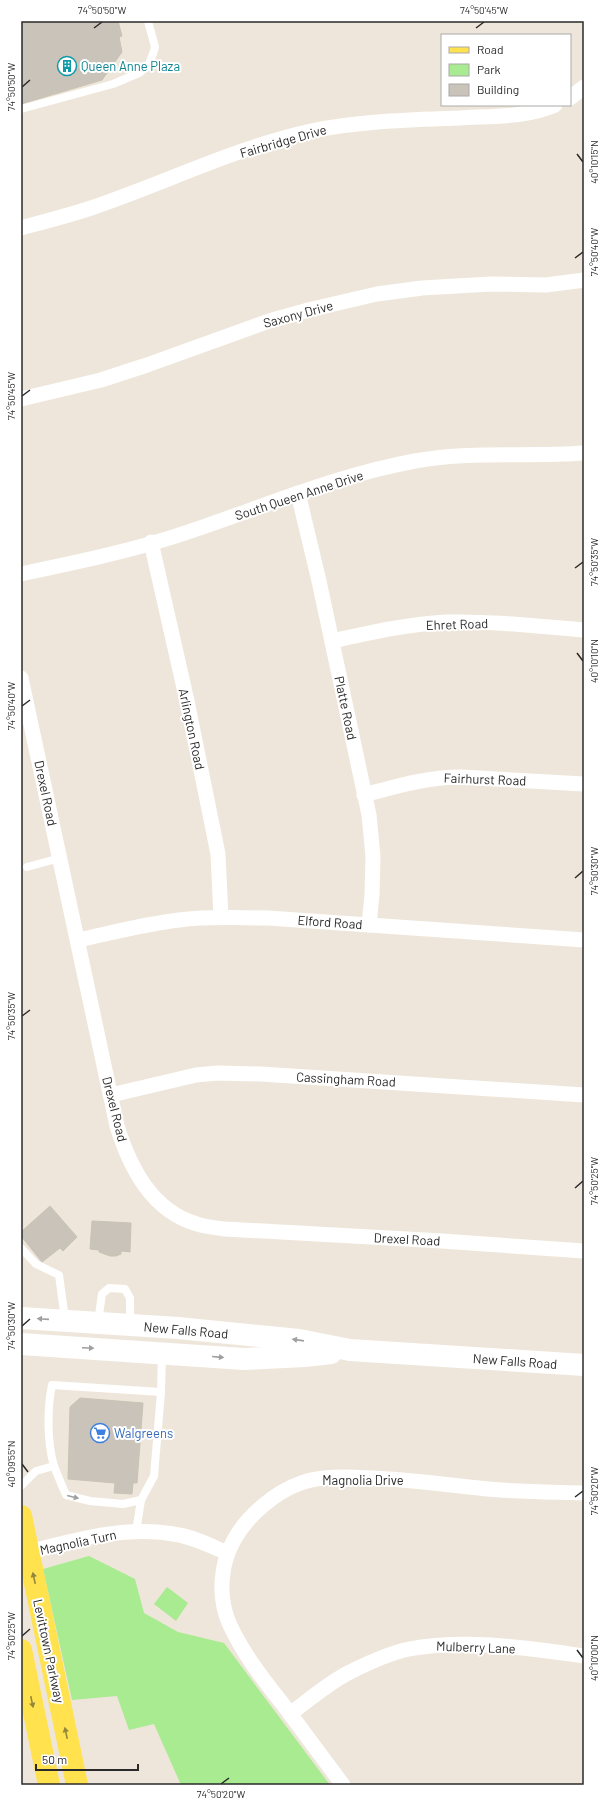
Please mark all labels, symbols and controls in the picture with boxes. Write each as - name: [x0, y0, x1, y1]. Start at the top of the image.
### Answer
- text: 74°50'50"W: [78, 4, 126, 16]
- text: 74°50'45"W: [460, 4, 508, 16]
- legend: [441, 34, 571, 106]
- text: Road: [477, 42, 504, 56]
- building icon: Queen Anne Plaza: [56, 55, 78, 77]
- place label: Queen Anne Plaza: [81, 58, 180, 74]
- text: Park: [477, 62, 501, 76]
- text: 74°50'50"W: [5, 63, 17, 111]
- text: Building: [477, 82, 519, 96]
- street label: Fairbridge Drive: [238, 121, 328, 161]
- text: 40°10'15"N: [588, 140, 600, 184]
- text: 74°50'40"W: [588, 227, 600, 276]
- street label: Saxony Drive: [261, 297, 335, 331]
- text: 74°50'45"W: [5, 372, 17, 420]
- street label: South Queen Anne Drive: [233, 467, 365, 523]
- text: 74°50'35"W: [588, 538, 600, 586]
- street label: Ehret Road: [426, 615, 488, 633]
- text: 40°10'10"N: [588, 639, 600, 683]
- street label: Platte Road: [331, 675, 361, 741]
- text: 74°50'40"W: [5, 681, 17, 730]
- street label: Arlington Road: [176, 687, 208, 771]
- street label: Drexel Road: [31, 759, 61, 827]
- street label: Fairhurst Road: [443, 770, 527, 788]
- text: 74°50'30"W: [588, 847, 600, 895]
- street label: Elford Road: [297, 912, 363, 932]
- text: 74°50'35"W: [5, 992, 17, 1040]
- street label: Cassingham Road: [296, 1068, 396, 1090]
- street label: Drexel Road: [99, 1075, 131, 1143]
- text: 74°50'25"W: [588, 1157, 600, 1205]
- street label: Drexel Road: [373, 1229, 441, 1249]
- text: 74°50'30"W: [5, 1302, 17, 1350]
- one-way arrow: [37, 1316, 49, 1323]
- street label: New Falls Road: [143, 1318, 229, 1342]
- one-way arrow: [292, 1337, 304, 1343]
- one-way arrow: [82, 1344, 94, 1351]
- street label: New Falls Road: [472, 1350, 558, 1372]
- one-way arrow: [212, 1353, 224, 1360]
- supermarket icon: Walgreens: [89, 1422, 111, 1444]
- place label: Walgreens: [114, 1425, 173, 1441]
- text: 40°09'55"N: [5, 1441, 17, 1487]
- text: 74°50'20"W: [588, 1466, 600, 1515]
- street label: Magnolia Drive: [322, 1472, 404, 1488]
- one-way arrow: [67, 1494, 79, 1500]
- street label: Magnolia Turn: [38, 1526, 118, 1558]
- one-way arrow: [30, 1572, 36, 1585]
- street label: Levittown Parkway: [30, 1597, 68, 1705]
- text: 74°50'25"W: [5, 1612, 17, 1660]
- text: 40°10'00"N: [588, 1635, 600, 1681]
- street label: Mulberry Lane: [436, 1638, 516, 1656]
- one-way arrow: [29, 1695, 35, 1708]
- one-way arrow: [63, 1727, 69, 1739]
- scale bar: [36, 1746, 138, 1772]
- text: 50 m: [42, 1752, 67, 1766]
- text: 74°50'20"W: [197, 1788, 246, 1800]

